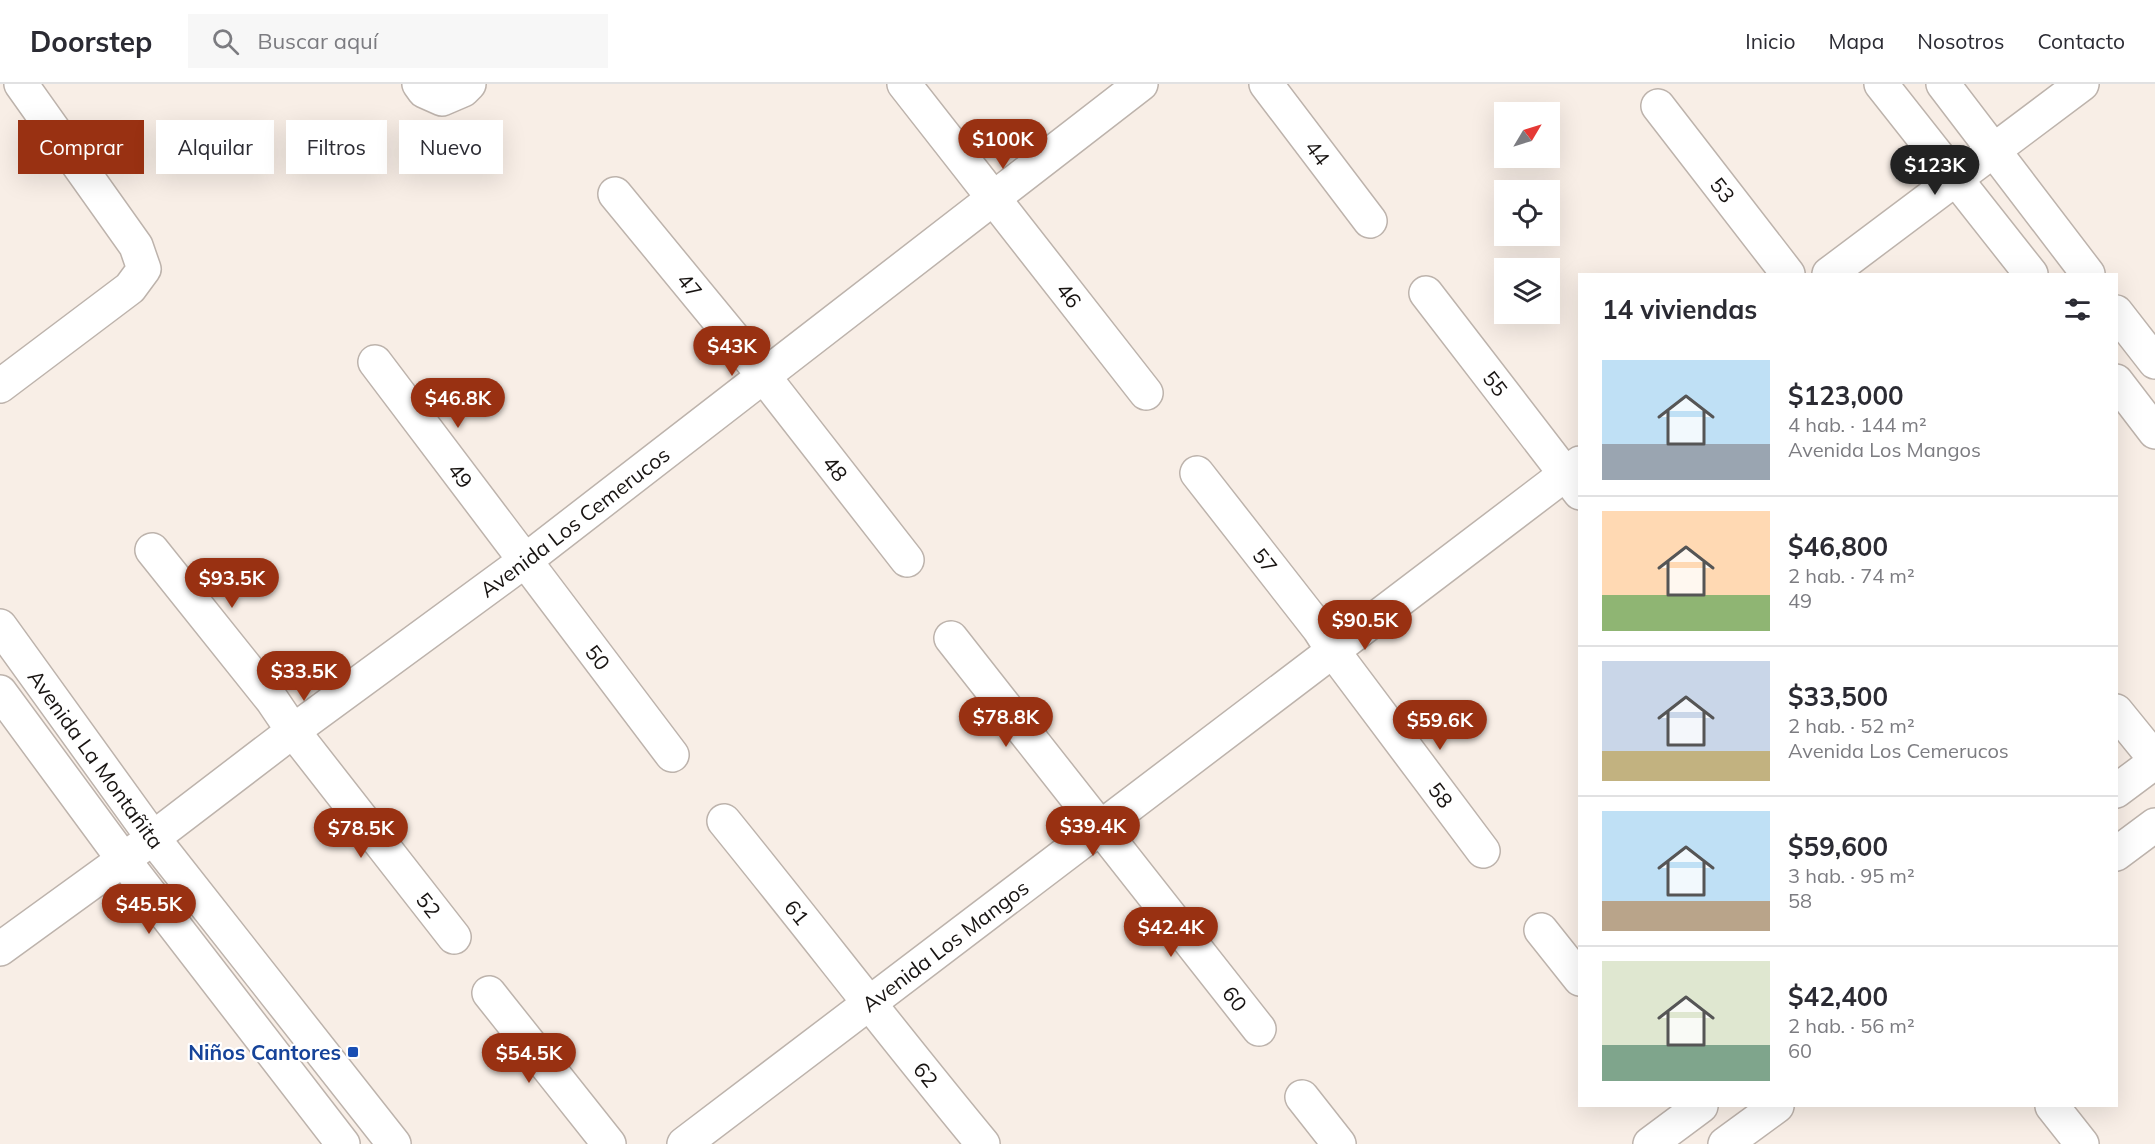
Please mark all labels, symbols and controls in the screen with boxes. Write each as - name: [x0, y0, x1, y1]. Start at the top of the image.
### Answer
- search box: [188, 14, 608, 68]
- text: Doorstep: [30, 24, 152, 59]
- icon: search: [209, 25, 242, 58]
- text: Buscar aquí: [257, 27, 378, 55]
- text: Inicio: [1745, 28, 1795, 54]
- text: Mapa: [1828, 28, 1884, 54]
- text: Nosotros: [1917, 28, 2004, 54]
- text: Contacto: [2037, 28, 2125, 54]
- north arrow: [1494, 102, 1560, 168]
- map controls: [1494, 102, 1560, 324]
- pin: $100K: [961, 119, 1045, 170]
- chip: Comprar: [18, 120, 144, 174]
- chip: Alquilar: [156, 120, 274, 174]
- chip: Filtros: [286, 120, 387, 174]
- chip: Nuevo: [399, 120, 503, 174]
- text: $100K: [972, 126, 1034, 151]
- street label: 44: [1300, 135, 1336, 171]
- pin: $123K: [1893, 145, 1977, 196]
- text: $123K: [1904, 152, 1966, 177]
- street label: 53: [1705, 172, 1741, 208]
- button: locate: [1494, 180, 1560, 246]
- button: layers: [1494, 258, 1560, 324]
- street label: 47: [672, 267, 708, 303]
- street label: 46: [1051, 277, 1087, 313]
- text: 14 viviendas: [1602, 293, 1757, 326]
- icon: filters: [2061, 293, 2094, 326]
- pin: $43K: [696, 326, 768, 377]
- text: $43K: [707, 333, 757, 358]
- street label: 55: [1478, 365, 1514, 401]
- pin: $46.8K: [409, 378, 507, 429]
- text: $123,000: [1788, 379, 1904, 412]
- icon: home: [1650, 384, 1722, 456]
- text: $46.8K: [425, 385, 491, 410]
- text: 4 hab. · 144 m²: [1788, 412, 1927, 437]
- text: Avenida Los Mangos: [1788, 437, 1981, 462]
- street label: Avenida Los Cemerucos: [475, 441, 674, 603]
- street label: 48: [817, 450, 853, 486]
- street label: 49: [443, 457, 479, 493]
- text: $46,800: [1788, 530, 1888, 563]
- icon: home: [1650, 535, 1722, 607]
- street label: 57: [1247, 542, 1283, 578]
- pin: $93.5K: [183, 558, 281, 609]
- text: 2 hab. · 74 m²: [1788, 563, 1915, 588]
- text: $93.5K: [199, 565, 265, 590]
- text: 49: [1788, 588, 1812, 613]
- pin: $90.5K: [1316, 600, 1414, 651]
- text: $90.5K: [1332, 607, 1398, 632]
- street label: 50: [580, 639, 616, 675]
- pin: $33.5K: [255, 651, 353, 702]
- text: $33.5K: [271, 658, 337, 683]
- street label: Avenida La Montañita: [23, 664, 169, 854]
- text: $33,500: [1788, 680, 1888, 713]
- icon: home: [1650, 685, 1722, 757]
- pin: $78.8K: [957, 697, 1055, 748]
- pin: $59.6K: [1391, 700, 1489, 751]
- text: $78.8K: [973, 704, 1039, 729]
- text: $59.6K: [1407, 707, 1473, 732]
- text: 2 hab. · 52 m²: [1788, 713, 1915, 738]
- text: Avenida Los Cemerucos: [1788, 738, 2009, 763]
- street label: 58: [1423, 777, 1459, 813]
- pin: $39.4K: [1044, 806, 1142, 857]
- pin: $78.5K: [312, 808, 410, 859]
- text: $39.4K: [1060, 813, 1126, 838]
- text: $78.5K: [328, 815, 394, 840]
- text: $59,600: [1788, 830, 1888, 863]
- icon: home: [1650, 835, 1722, 907]
- text: 3 hab. · 95 m²: [1788, 863, 1915, 888]
- street label: Avenida Los Mangos: [857, 874, 1034, 1017]
- pin: $45.5K: [100, 884, 198, 935]
- street label: 52: [411, 887, 447, 923]
- text: 58: [1788, 888, 1812, 913]
- text: $45.5K: [116, 891, 182, 916]
- street label: 61: [779, 894, 815, 930]
- pin: $42.4K: [1122, 907, 1220, 958]
- text: $42.4K: [1138, 914, 1204, 939]
- text: $42,400: [1788, 980, 1888, 1013]
- street label: 60: [1217, 981, 1253, 1017]
- icon: home: [1650, 985, 1722, 1057]
- text: 2 hab. · 56 m²: [1788, 1013, 1915, 1038]
- pin: $54.5K: [480, 1033, 578, 1084]
- text: 60: [1788, 1038, 1812, 1063]
- place label: Niños Cantores: [188, 1039, 341, 1065]
- text: $54.5K: [496, 1040, 562, 1065]
- marker: Niños Cantores: [346, 1045, 360, 1059]
- street label: 62: [908, 1056, 944, 1092]

